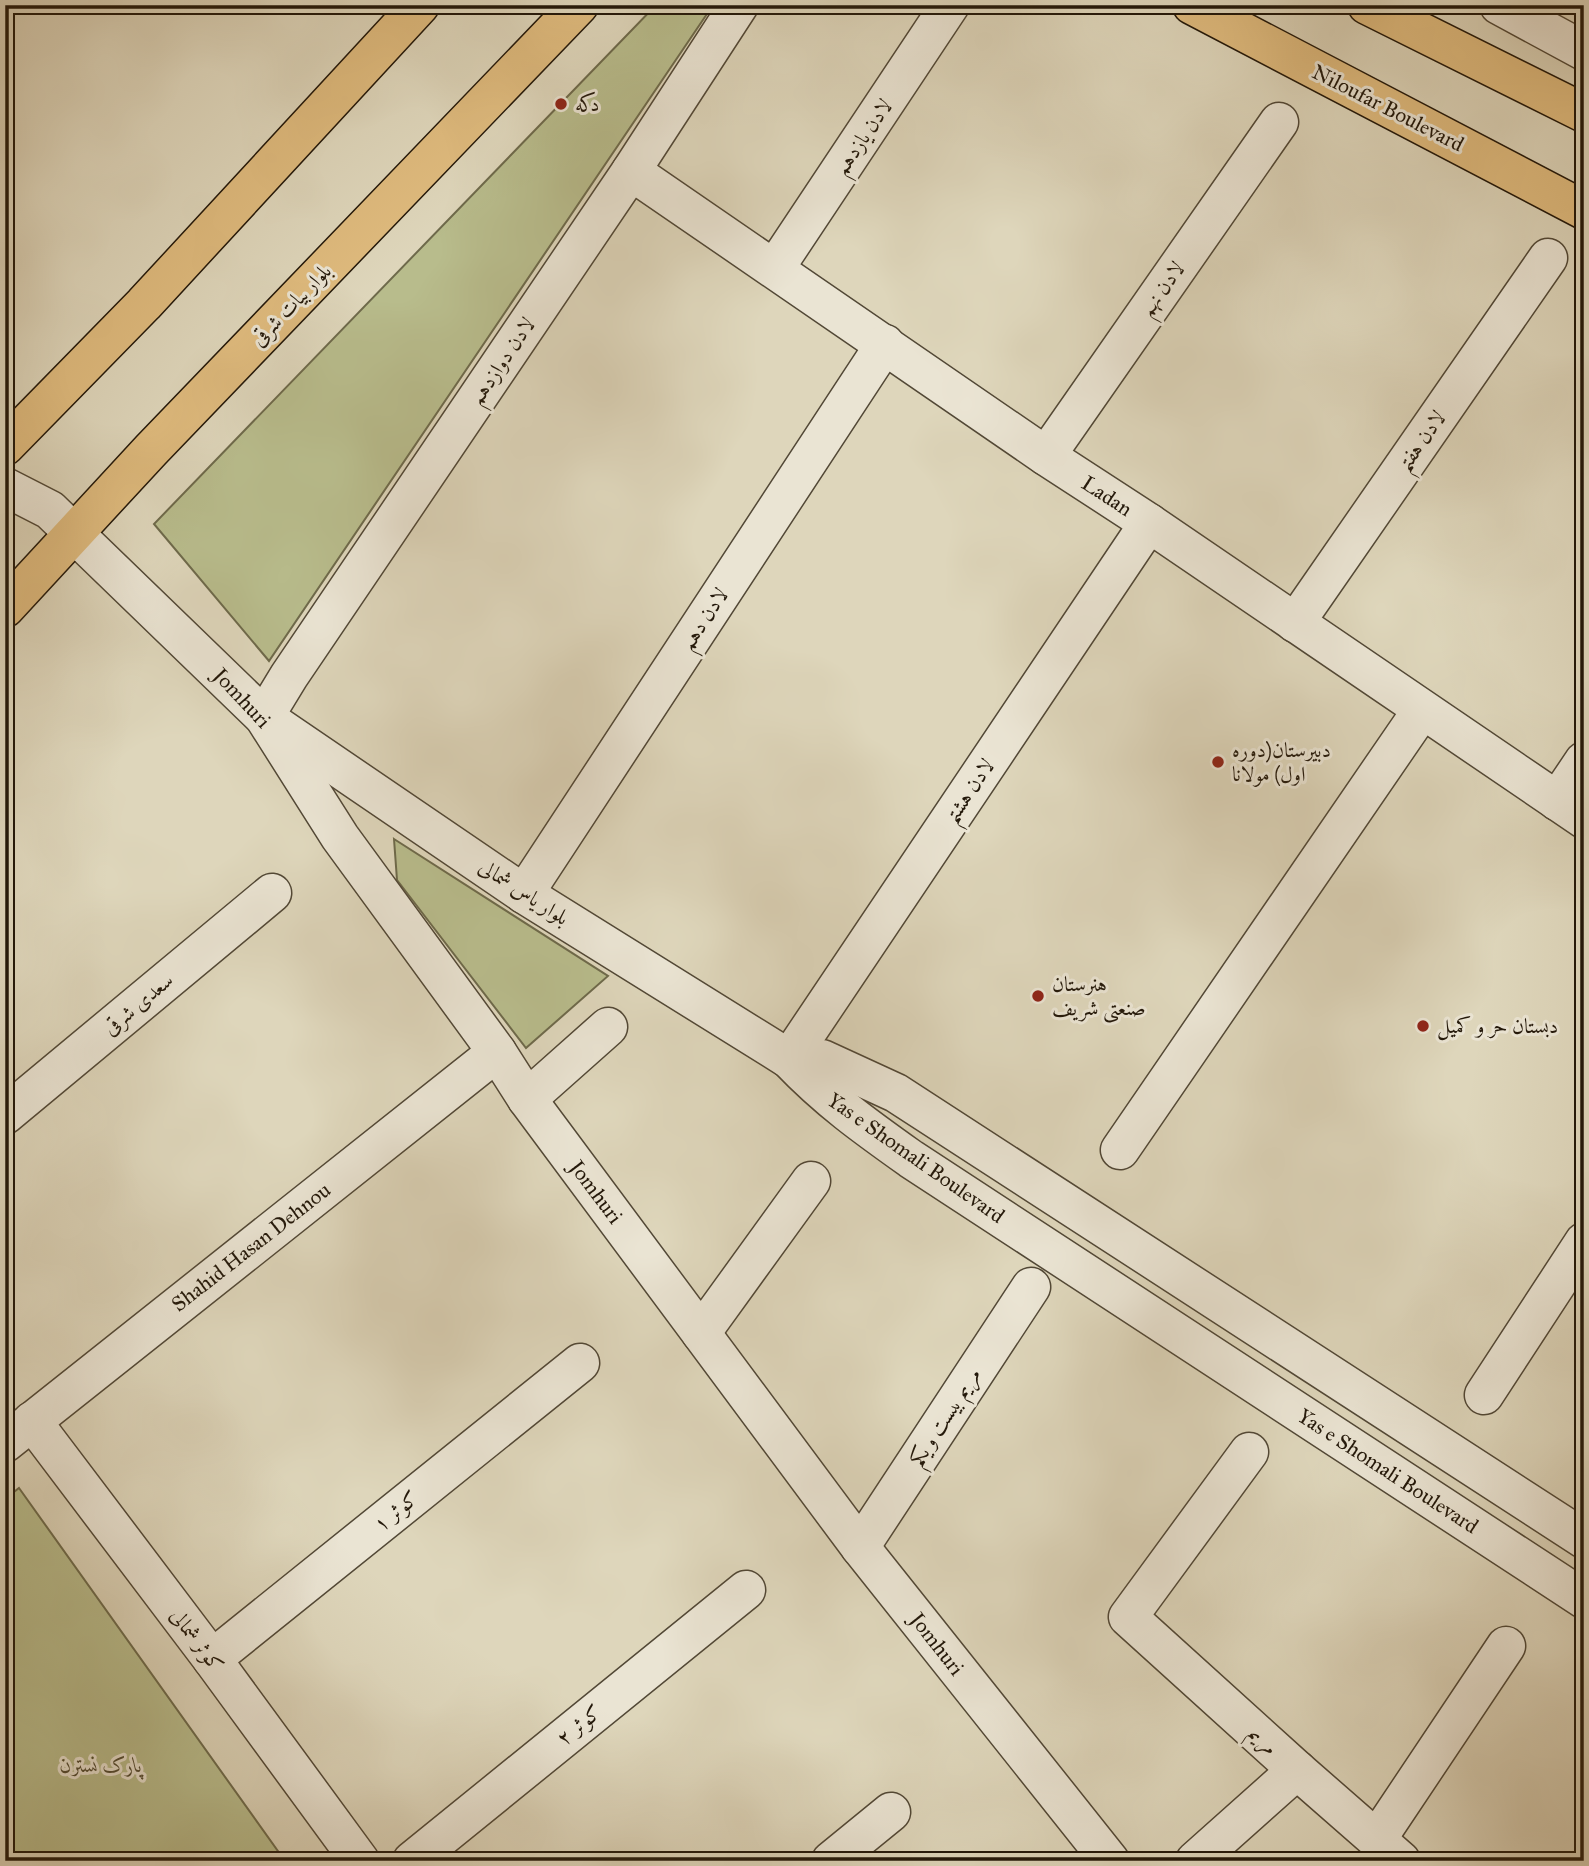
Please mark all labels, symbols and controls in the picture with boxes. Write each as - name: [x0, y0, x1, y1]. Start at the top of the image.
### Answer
- street label: Niloufar Boulevard: [1308, 59, 1469, 158]
- place label: دکه: [575, 91, 600, 117]
- street label: لادن یازدهم: [828, 94, 904, 184]
- marker: دکه: [553, 96, 569, 112]
- street label: لادن نهم: [1134, 256, 1196, 326]
- street label: بلوار بیات شرقی: [245, 258, 337, 352]
- street label: لادن دوازدهم: [463, 312, 547, 414]
- street label: لادن هفتم: [1391, 405, 1458, 481]
- street label: Ladan: [1077, 470, 1137, 522]
- street label: لادن دهم: [674, 583, 740, 659]
- street label: Jomhuri: [206, 661, 276, 734]
- place label: دبیرستان(دوره اول) مولانا: [1232, 737, 1331, 787]
- street label: لادن هشتم: [938, 754, 1007, 833]
- marker: دبیرستان(دوره اول) مولانا: [1210, 754, 1226, 770]
- street label: بلوار یاس شمالی: [474, 853, 574, 931]
- street label: سعدی شرقی: [98, 967, 179, 1042]
- place label: هنرستان صنعتی شریف: [1052, 971, 1146, 1023]
- marker: هنرستان صنعتی شریف: [1030, 988, 1046, 1004]
- place label: دبستان حر و کمیل: [1437, 1013, 1558, 1041]
- marker: دبستان حر و کمیل: [1415, 1018, 1431, 1034]
- street label: Yas e Shomali Boulevard: [822, 1087, 1010, 1229]
- street label: Jomhuri: [563, 1154, 628, 1229]
- street label: Shahid Hasan Dehnou: [166, 1177, 336, 1317]
- street label: مریم بیست و یکم: [903, 1363, 992, 1475]
- street label: Yas e Shomali Boulevard: [1293, 1403, 1484, 1539]
- street label: کوثر ۱: [368, 1485, 424, 1537]
- street label: کوثر شمالی: [165, 1603, 229, 1677]
- street label: Jomhuri: [903, 1606, 970, 1681]
- street label: کوثر ۲: [551, 1699, 607, 1751]
- street label: مریم: [1239, 1720, 1283, 1764]
- park label: پارک نسترن: [60, 1752, 144, 1780]

